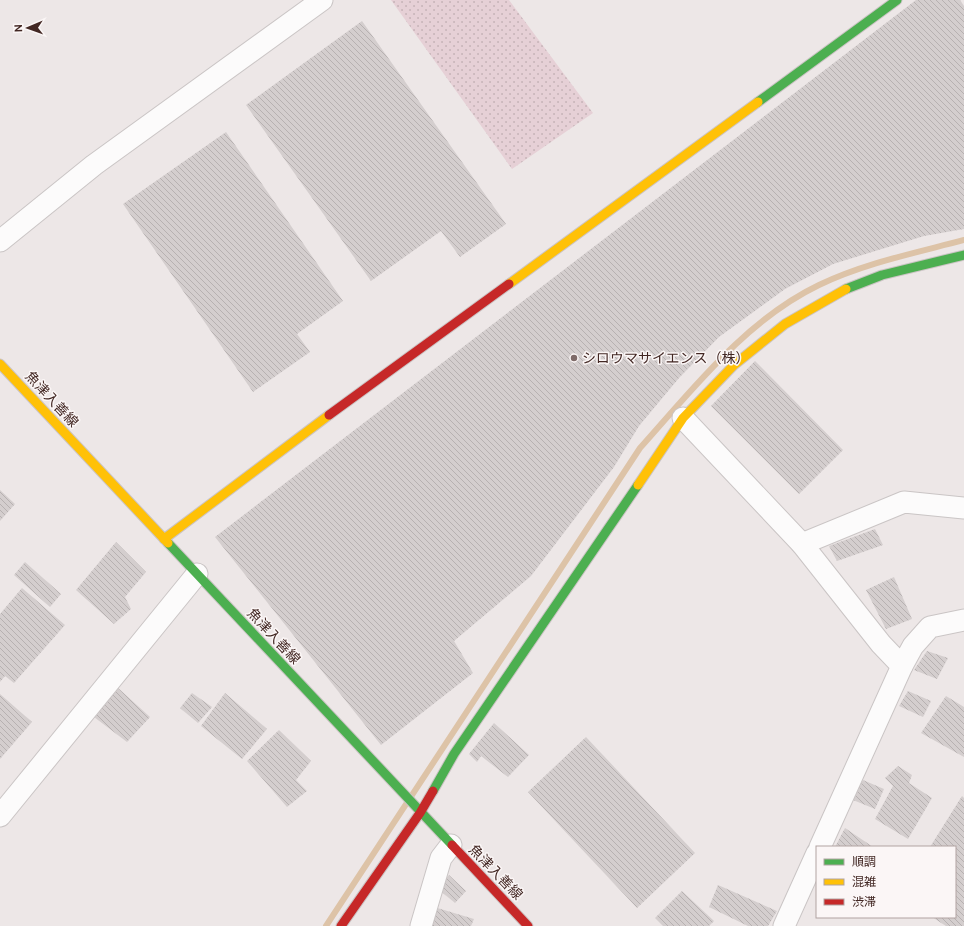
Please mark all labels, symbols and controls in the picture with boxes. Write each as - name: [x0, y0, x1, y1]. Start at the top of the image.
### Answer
- north arrow: [8, 8, 48, 48]
- text: N: [12, 24, 24, 33]
- place label: シロウマサイエンス（株）: [582, 350, 750, 366]
- marker: シロウマサイエンス（株）: [569, 353, 579, 363]
- street label: 魚津入善線: [22, 368, 82, 430]
- street label: 魚津入善線: [244, 605, 304, 667]
- street label: 魚津入善線: [466, 841, 526, 903]
- legend: [816, 846, 956, 918]
- text: 順調: [852, 855, 876, 868]
- text: 混雑: [852, 875, 876, 888]
- text: 渋滞: [852, 895, 876, 908]

